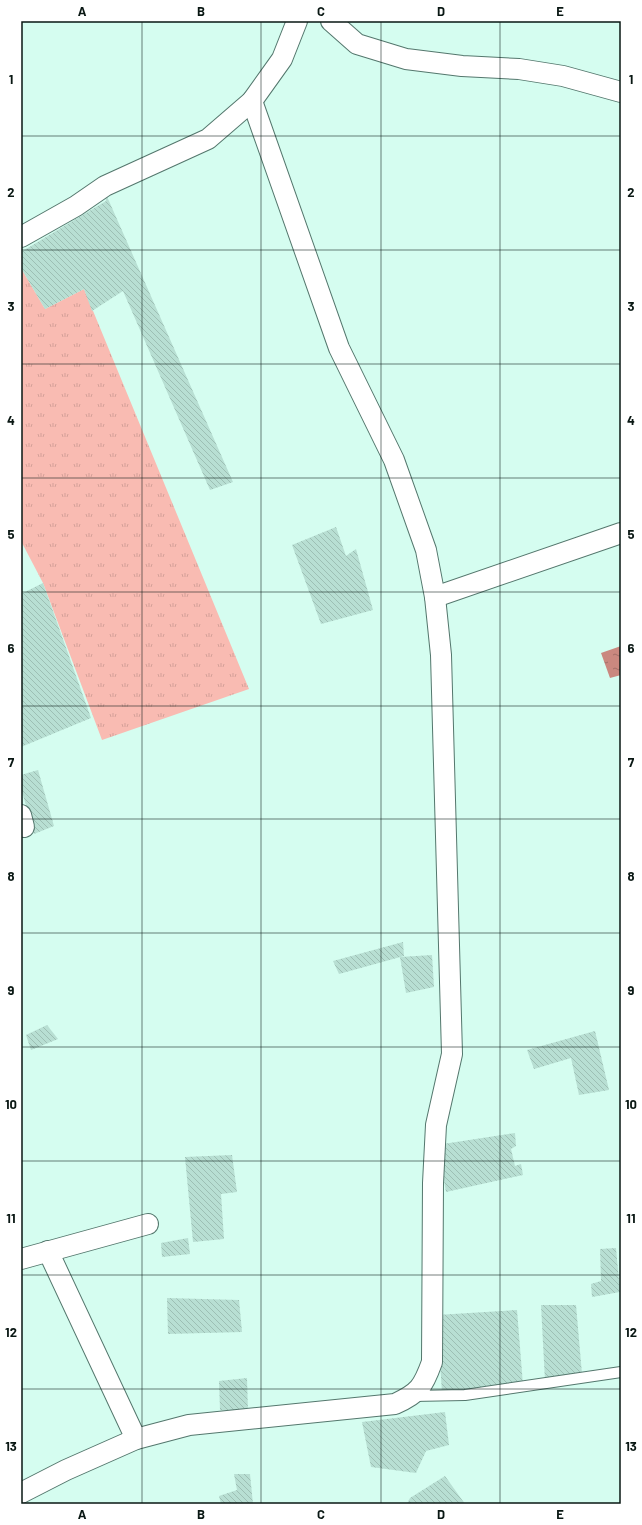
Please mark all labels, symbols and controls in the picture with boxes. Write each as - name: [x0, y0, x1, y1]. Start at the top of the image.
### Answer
- text: A: [78, 3, 87, 19]
- text: B: [197, 3, 205, 19]
- text: C: [317, 3, 325, 19]
- text: D: [437, 3, 445, 19]
- text: E: [556, 3, 564, 19]
- text: 1: [9, 71, 13, 87]
- text: 1: [629, 71, 633, 87]
- text: 2: [7, 184, 15, 200]
- text: 2: [627, 184, 635, 200]
- text: 3: [7, 298, 15, 314]
- text: 3: [627, 298, 635, 314]
- text: 4: [7, 412, 15, 428]
- text: 4: [627, 412, 635, 428]
- text: 5: [7, 526, 15, 542]
- text: 5: [627, 526, 635, 542]
- text: 6: [8, 640, 15, 656]
- text: 6: [628, 640, 635, 656]
- text: 7: [8, 754, 15, 770]
- text: 7: [628, 754, 635, 770]
- text: 8: [7, 868, 15, 884]
- text: 8: [627, 868, 635, 884]
- text: 9: [8, 982, 15, 998]
- text: 9: [628, 982, 635, 998]
- text: 10: [5, 1096, 17, 1112]
- text: 10: [625, 1096, 637, 1112]
- text: 11: [6, 1210, 16, 1226]
- text: 11: [626, 1210, 636, 1226]
- text: 12: [5, 1324, 17, 1340]
- text: 12: [625, 1324, 637, 1340]
- text: 13: [5, 1438, 17, 1454]
- text: 13: [625, 1438, 637, 1454]
- text: A: [78, 1506, 87, 1522]
- text: B: [197, 1506, 205, 1522]
- text: C: [317, 1506, 325, 1522]
- text: D: [437, 1506, 445, 1522]
- text: E: [556, 1506, 564, 1522]

